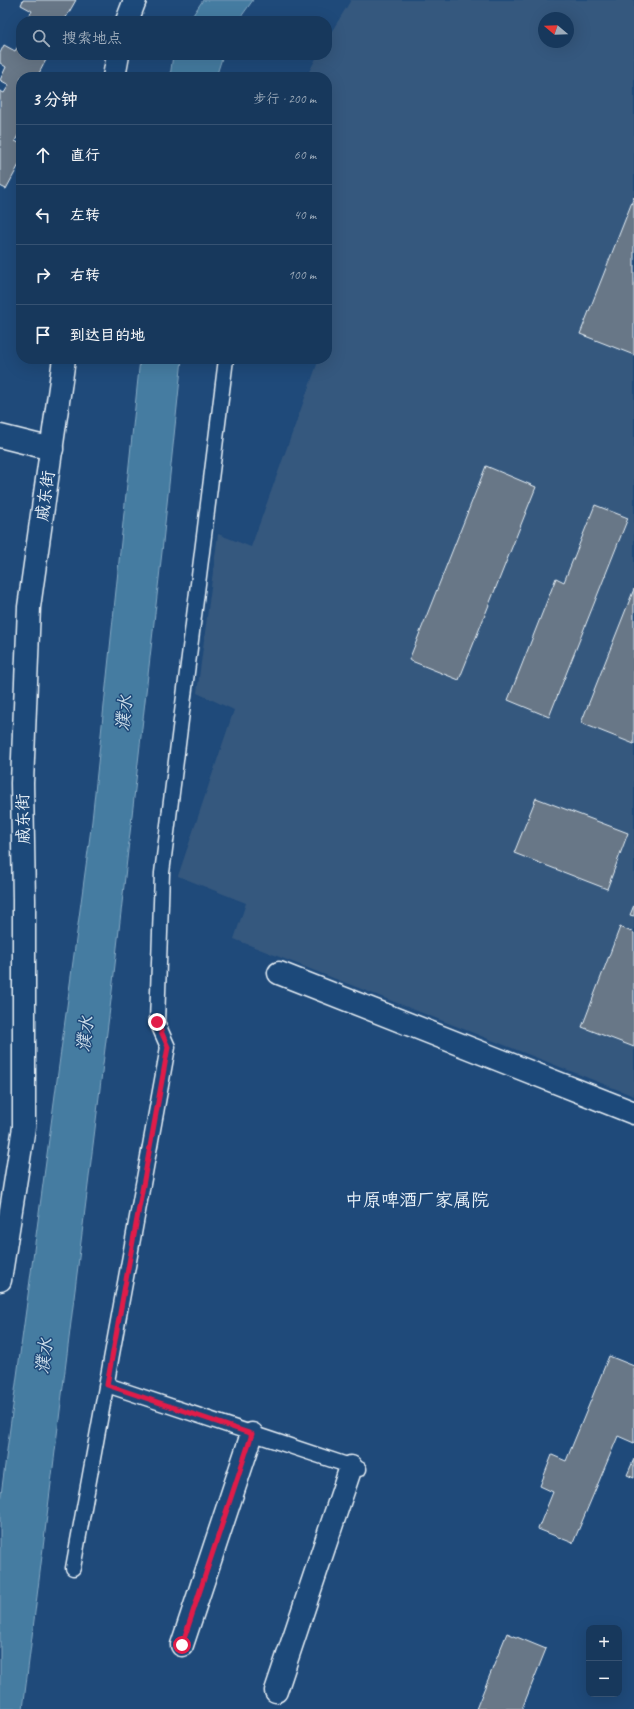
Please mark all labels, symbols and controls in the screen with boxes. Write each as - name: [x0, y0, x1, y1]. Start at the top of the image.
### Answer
- north arrow: [538, 12, 574, 48]
- search box: [16, 16, 332, 60]
- icon: search: [30, 27, 52, 49]
- text: 搜索地点: [62, 29, 122, 48]
- text: 3 分钟: [32, 89, 78, 110]
- text: 步行 · 200 m: [253, 91, 316, 107]
- icon: ahead: [32, 144, 54, 166]
- text: 直行: [70, 146, 100, 165]
- text: 60 m: [294, 147, 316, 163]
- icon: left: [32, 204, 54, 226]
- text: 左转: [70, 206, 100, 225]
- text: 40 m: [294, 207, 316, 223]
- icon: right: [32, 264, 54, 286]
- text: 右转: [70, 266, 100, 285]
- text: 100 m: [288, 267, 316, 283]
- icon: arrive: [32, 324, 54, 346]
- text: 到达目的地: [70, 326, 145, 345]
- street label: 戚东街: [31, 469, 59, 523]
- water label: 濮水: [111, 693, 137, 732]
- street label: 戚东街: [12, 793, 34, 845]
- route end: [148, 1013, 166, 1031]
- water label: 濮水: [72, 1014, 98, 1053]
- district label: 中原啤酒厂家属院: [345, 1189, 489, 1211]
- water label: 濮水: [31, 1336, 57, 1375]
- map controls: [586, 1625, 622, 1697]
- button: +: [586, 1625, 622, 1661]
- route start: [173, 1636, 191, 1654]
- button: −: [586, 1661, 622, 1697]

